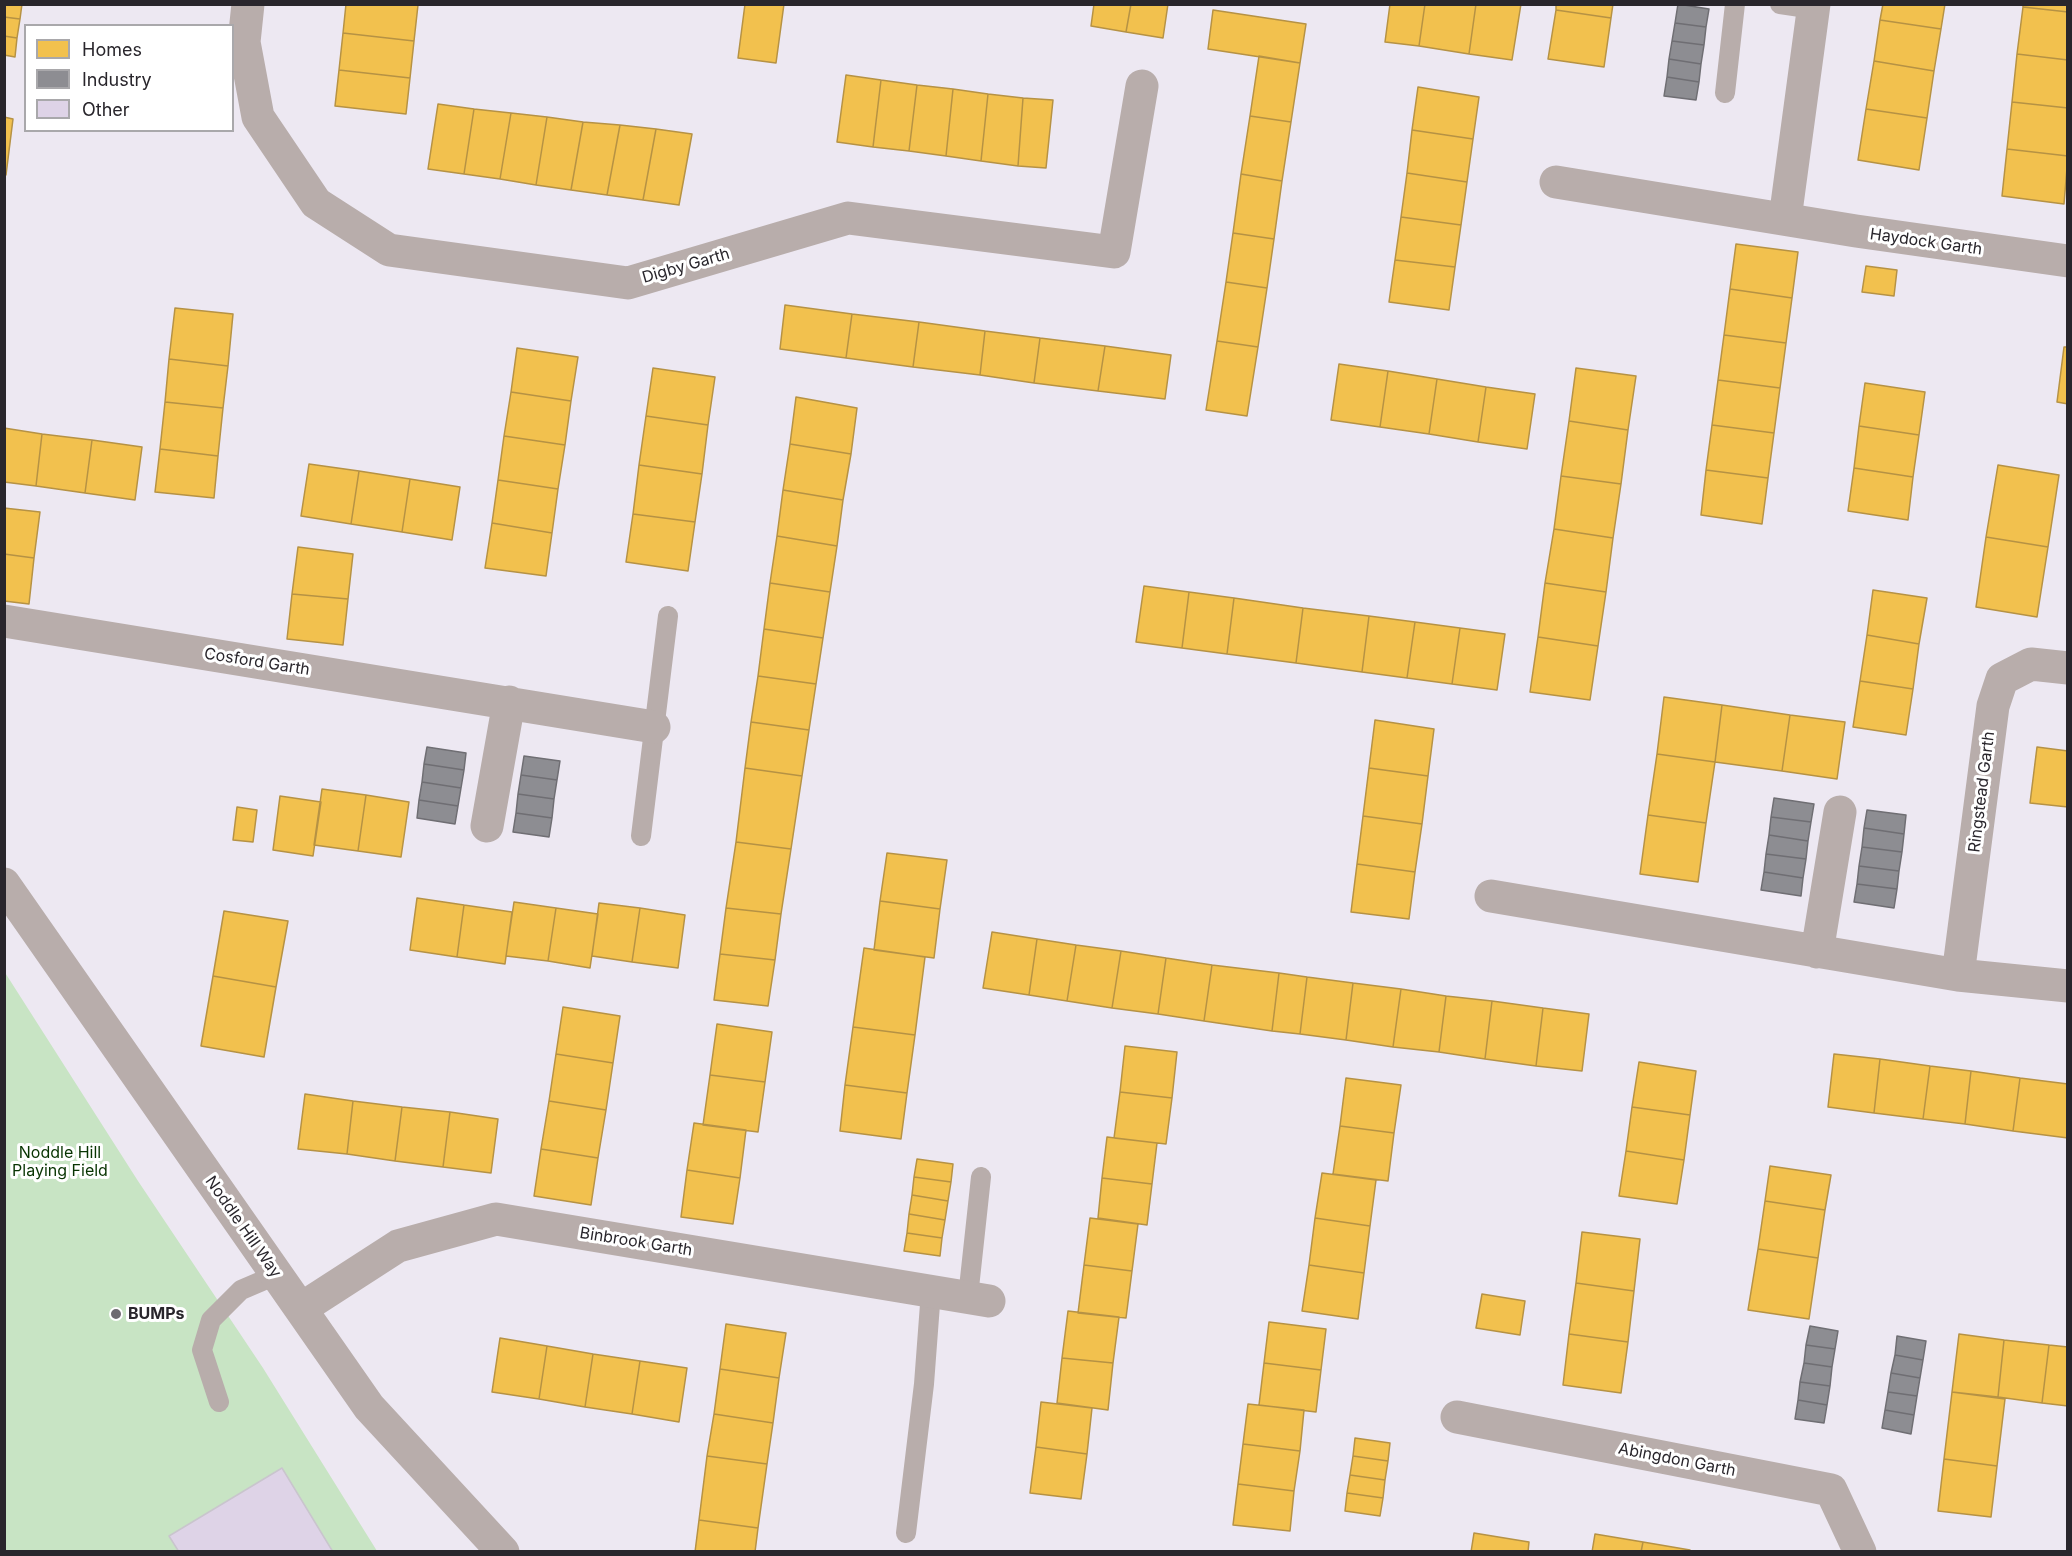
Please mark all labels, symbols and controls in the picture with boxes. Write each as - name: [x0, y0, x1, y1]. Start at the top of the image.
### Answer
- legend: [24, 24, 234, 132]
- text: Homes: [82, 39, 142, 60]
- text: Industry: [82, 69, 152, 90]
- text: Other: [82, 99, 130, 120]
- street label: Haydock Garth: [1869, 225, 1983, 259]
- street label: Digby Garth: [640, 244, 732, 288]
- street label: Cosford Garth: [203, 644, 311, 680]
- street label: Ringstead Garth: [1965, 730, 1999, 854]
- park label: Noddle Hill Playing Field: [12, 1143, 108, 1181]
- street label: Noddle Hill Way: [201, 1172, 285, 1282]
- street label: Binbrook Garth: [578, 1224, 694, 1260]
- place label: BUMPs: [128, 1304, 185, 1324]
- marker: BUMPs: [109, 1307, 123, 1321]
- street label: Abingdon Garth: [1617, 1439, 1737, 1481]

